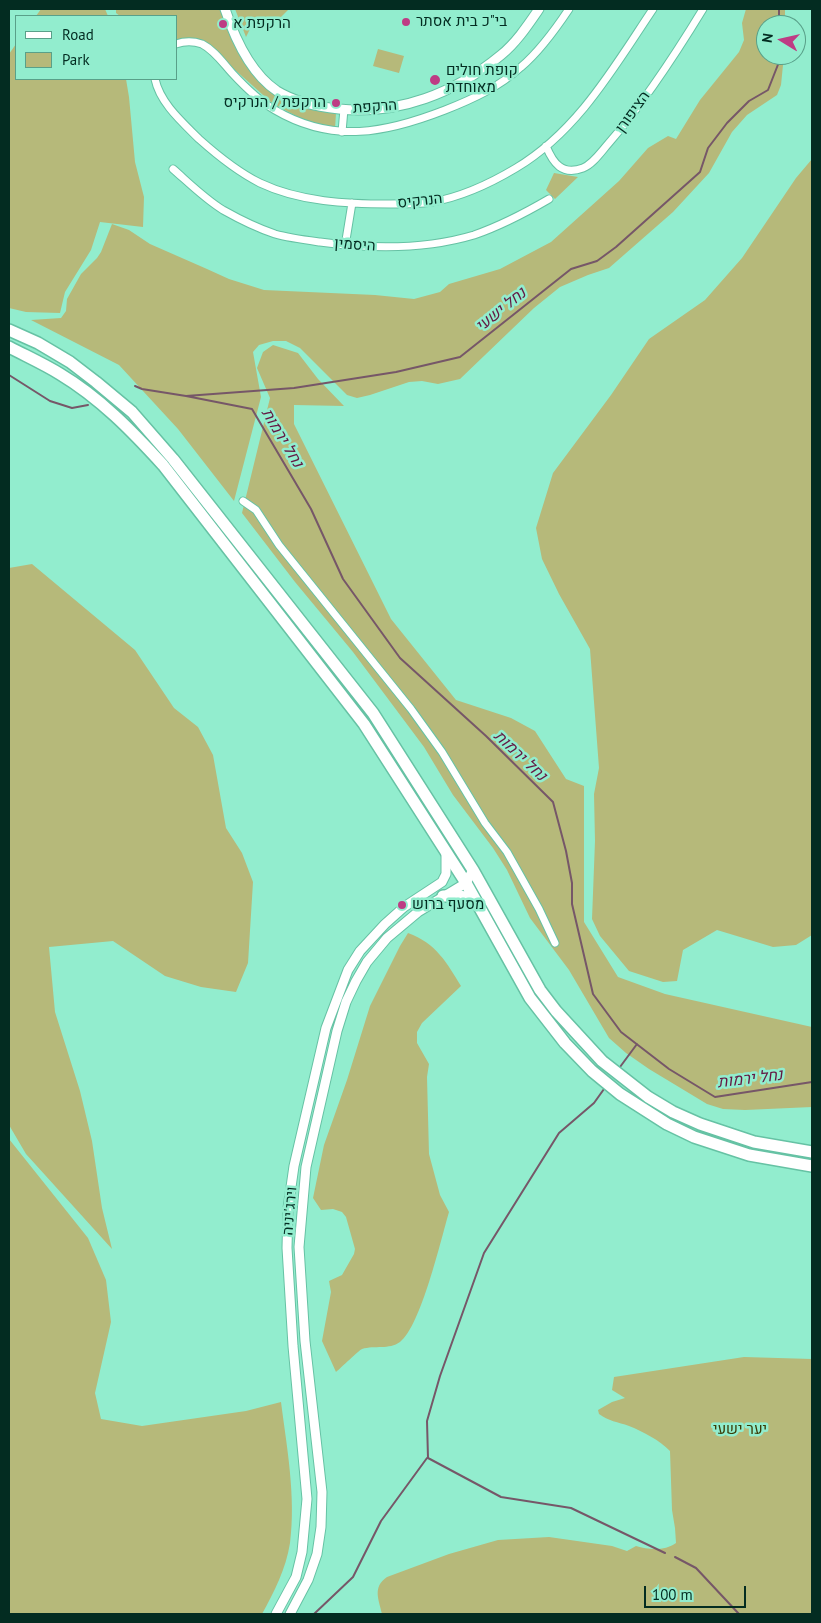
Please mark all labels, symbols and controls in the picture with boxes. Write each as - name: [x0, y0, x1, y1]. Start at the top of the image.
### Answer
- place label: בי"כ בית אסתר: [416, 13, 507, 31]
- legend: [15, 15, 178, 80]
- place label: הרקפת א: [233, 15, 291, 33]
- north arrow: [756, 15, 806, 65]
- marker: בי"כ בית אסתר: [400, 16, 412, 28]
- marker: הרקפת א: [217, 18, 229, 30]
- text: Road: [62, 25, 94, 44]
- text: N: [758, 32, 777, 44]
- text: Park: [62, 50, 90, 69]
- place label: קופת חולים מאוחדת: [446, 62, 518, 97]
- marker: קופת חולים מאוחדת: [428, 73, 442, 87]
- street label: הציפורן: [612, 88, 654, 136]
- place label: הרקפת / הנרקיס: [223, 94, 326, 112]
- street label: הרקפת: [352, 96, 398, 118]
- marker: הרקפת / הנרקיס: [330, 97, 342, 109]
- street label: הנרקיס: [397, 190, 443, 212]
- street label: היסמין: [334, 235, 376, 255]
- water label: נחל ישעי: [472, 284, 530, 336]
- water label: נחל ירמות: [257, 405, 307, 471]
- water label: נחל ירמות: [489, 727, 551, 785]
- place label: מסעף ברוש: [412, 896, 484, 914]
- marker: מסעף ברוש: [396, 899, 408, 911]
- water label: נחל ירמות: [716, 1065, 784, 1093]
- street label: וירג'יניה: [279, 1186, 301, 1236]
- park label: יער ישעי: [713, 1421, 767, 1439]
- scale bar: [646, 1576, 748, 1608]
- text: 100 m: [652, 1585, 693, 1604]

